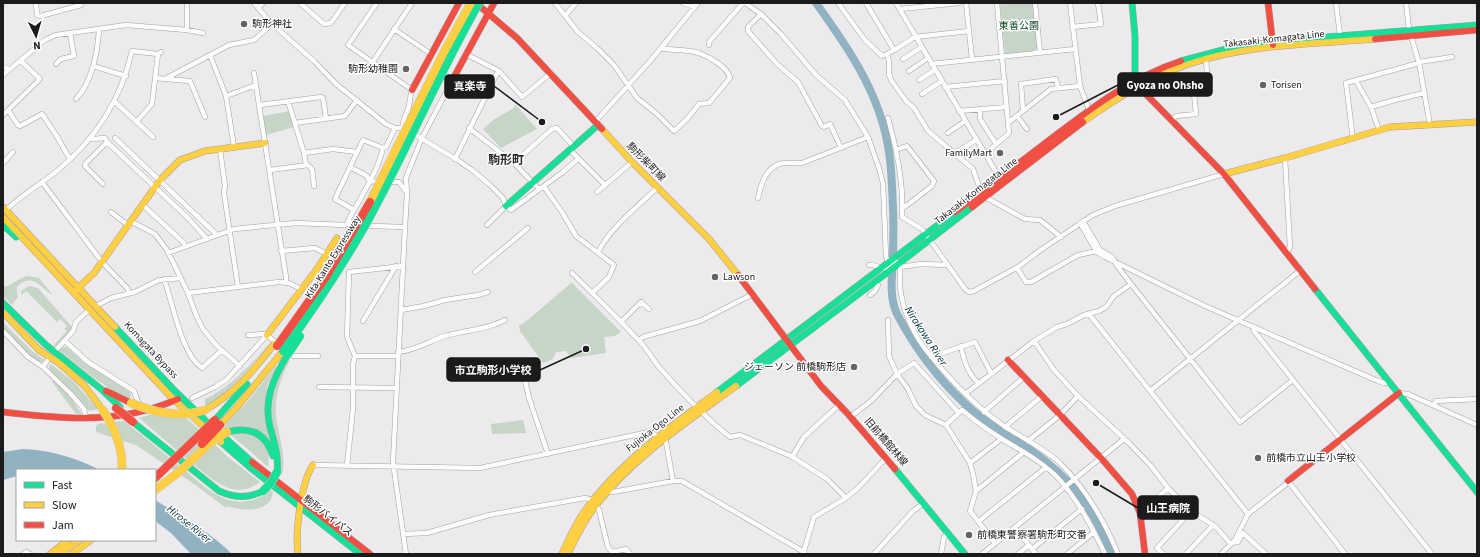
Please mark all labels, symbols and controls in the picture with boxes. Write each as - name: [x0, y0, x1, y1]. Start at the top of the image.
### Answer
- north arrow: [16, 16, 56, 56]
- place label: 駒形神社: [252, 17, 292, 31]
- marker: 駒形神社: [239, 19, 249, 29]
- park label: 東善公園: [999, 19, 1039, 33]
- street label: Takasaki-Komagata Line: [1223, 27, 1325, 51]
- text: N: [33, 38, 41, 53]
- place label: 駒形幼稚園: [348, 62, 398, 76]
- marker: 駒形幼稚園: [401, 64, 411, 74]
- callout: Gyoza no Ohsho: [1118, 73, 1212, 96]
- callout: 真楽寺: [445, 75, 494, 98]
- text: Gyoza no Ohsho: [1126, 78, 1204, 93]
- place label: Torisen: [1271, 78, 1302, 92]
- text: 真楽寺: [454, 79, 487, 94]
- marker: Torisen: [1258, 80, 1268, 90]
- street label: 駒形柴町線: [623, 139, 669, 185]
- place label: FamilyMart: [945, 146, 993, 160]
- marker: FamilyMart: [995, 148, 1005, 158]
- district label: 駒形町: [488, 152, 524, 169]
- street label: Takasaki-Komagata Line: [932, 154, 1020, 228]
- street label: Kita-Kanto Expressway: [302, 213, 364, 301]
- place label: Lawson: [723, 270, 755, 284]
- marker: Lawson: [710, 272, 720, 282]
- water label: Nirakawa River: [901, 303, 952, 370]
- street label: Komagata Bypass: [121, 318, 181, 382]
- callout: 市立駒形小学校: [447, 358, 540, 381]
- place label: ジェーソン 前橋駒形店: [744, 360, 846, 374]
- marker: ジェーソン 前橋駒形店: [849, 362, 859, 372]
- text: 市立駒形小学校: [455, 363, 532, 378]
- street label: Fujioka-Ogo Line: [623, 401, 687, 455]
- street label: 旧前橋館林線: [861, 415, 911, 469]
- place label: 前橋市立山王小学校: [1266, 451, 1356, 465]
- marker: 前橋市立山王小学校: [1253, 453, 1263, 463]
- legend: [16, 469, 156, 541]
- text: Fast: [52, 477, 72, 494]
- street label: 駒形バイパス: [300, 492, 356, 540]
- callout: 山王病院: [1138, 496, 1198, 519]
- text: Slow: [52, 497, 77, 514]
- water label: Hirose River: [164, 501, 215, 547]
- text: 山王病院: [1146, 501, 1190, 516]
- text: Jam: [52, 517, 74, 534]
- place label: 前橋東警察署駒形町交番: [977, 528, 1087, 542]
- marker: 前橋東警察署駒形町交番: [964, 530, 974, 540]

